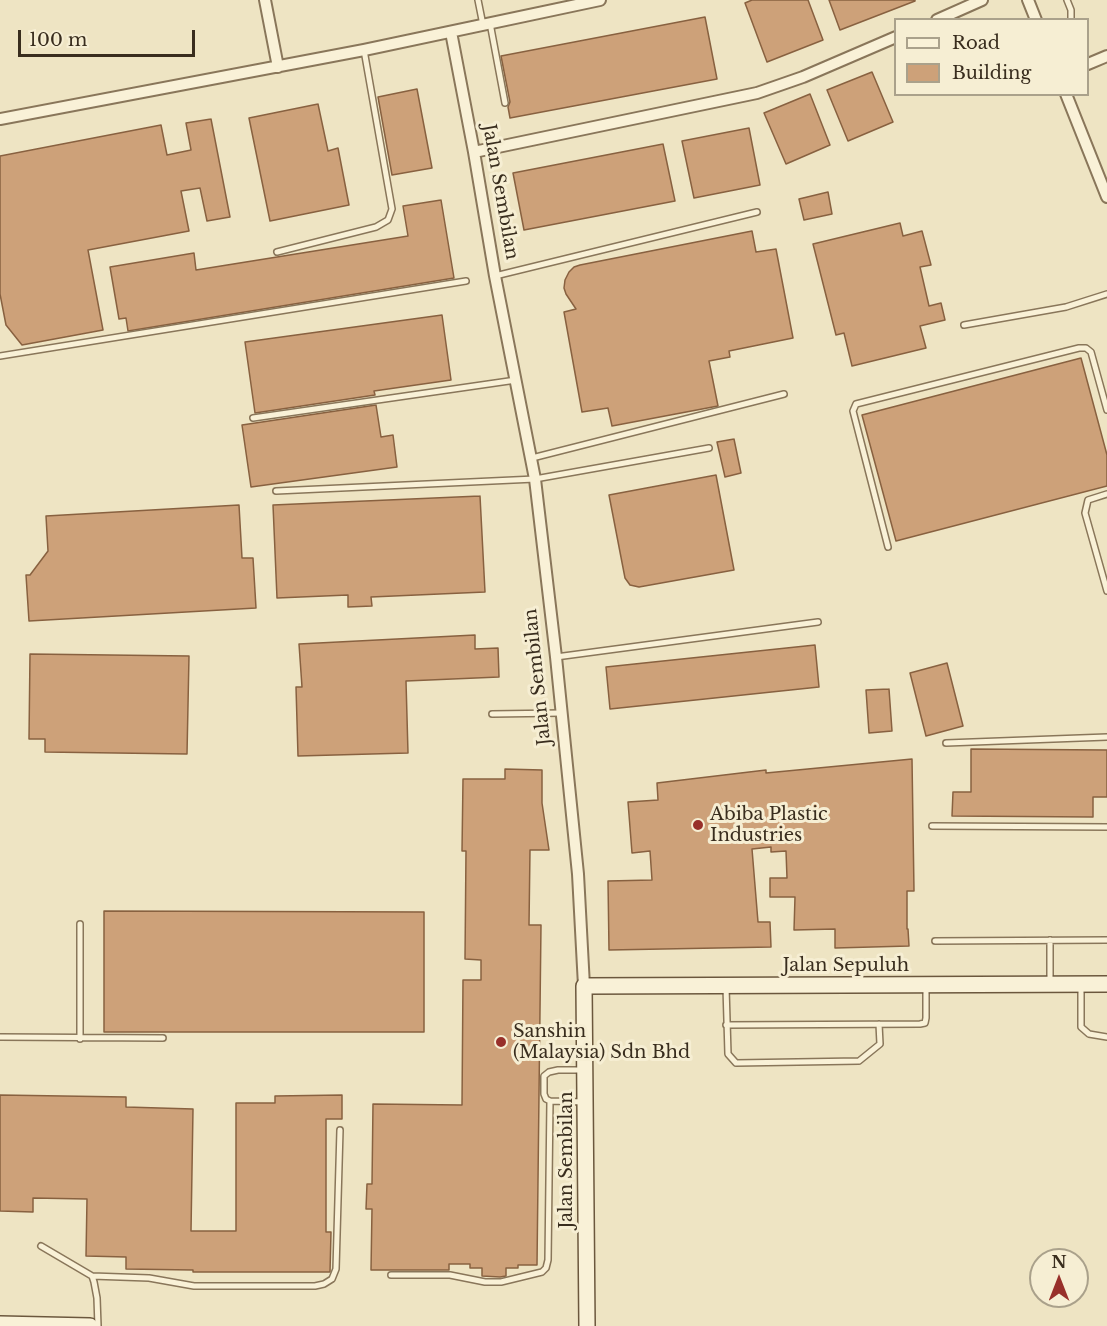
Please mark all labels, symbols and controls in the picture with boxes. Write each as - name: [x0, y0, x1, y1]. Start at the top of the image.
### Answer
- scale bar: [21, 18, 198, 56]
- legend: [894, 18, 1089, 96]
- text: 100 m: [29, 29, 87, 51]
- text: Road: [952, 32, 1000, 54]
- text: Building: [952, 62, 1031, 84]
- street label: Jalan Sembilan: [477, 123, 523, 261]
- street label: Jalan Sembilan: [520, 608, 556, 746]
- place label: Abiba Plastic Industries: [710, 804, 828, 846]
- marker: Abiba Plastic Industries: [691, 818, 705, 832]
- street label: Jalan Sepuluh: [783, 955, 909, 977]
- place label: Sanshin (Malaysia) Sdn Bhd: [513, 1021, 690, 1064]
- marker: Sanshin (Malaysia) Sdn Bhd: [494, 1035, 508, 1049]
- street label: Jalan Sembilan: [556, 1091, 578, 1229]
- north arrow: [1029, 1248, 1089, 1308]
- text: N: [1051, 1252, 1067, 1272]

